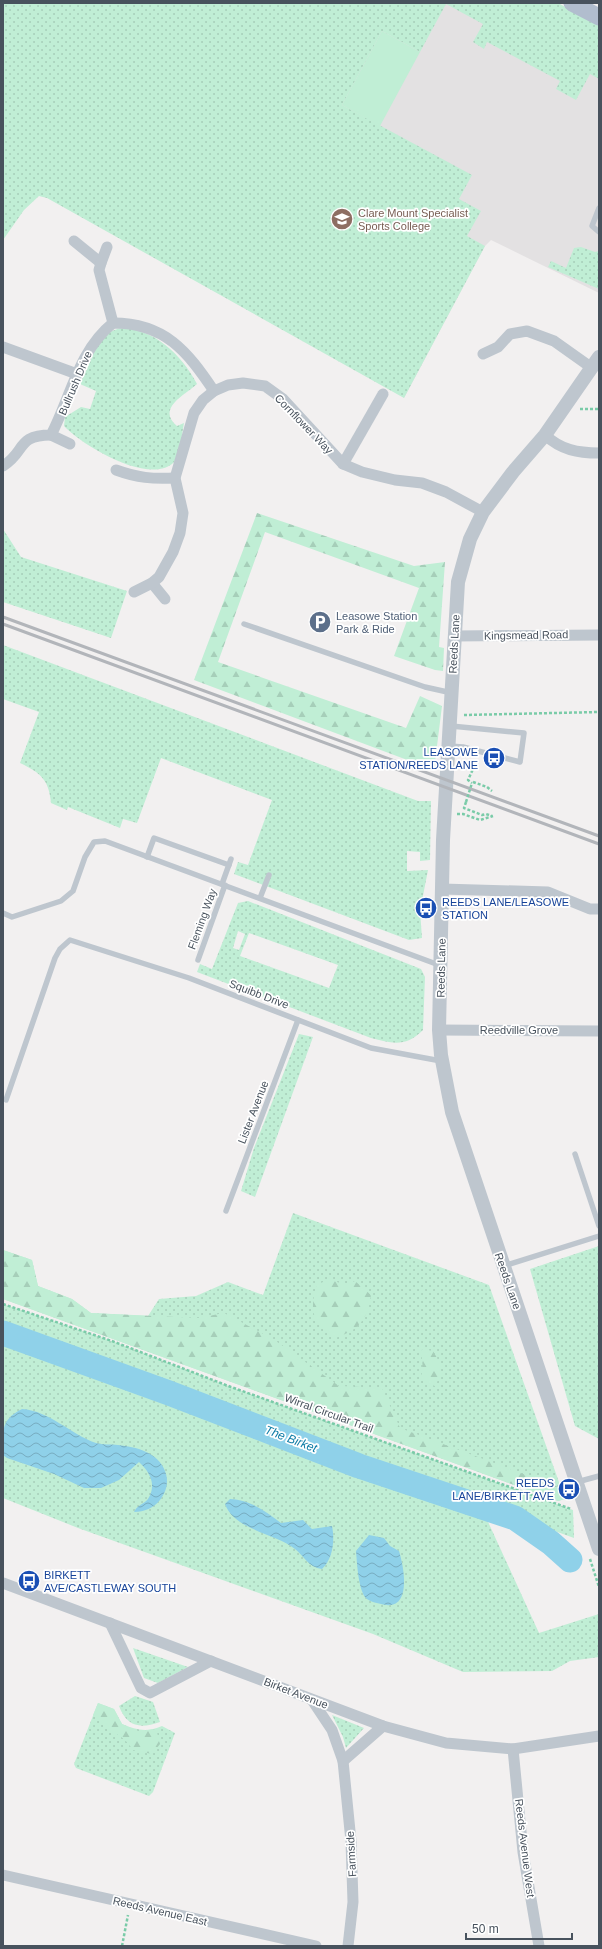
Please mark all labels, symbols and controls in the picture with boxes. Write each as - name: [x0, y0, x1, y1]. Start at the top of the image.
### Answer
- school or university icon: Clare Mount Specialist Sports College: [329, 206, 355, 232]
- place label: Clare Mount Specialist Sports College: [358, 207, 468, 232]
- street label: Bullrush Drive: [56, 349, 94, 417]
- street label: Cornflower Way: [273, 392, 336, 457]
- parking icon: Leasowe Station Park & Ride: [307, 609, 333, 635]
- place label: Leasowe Station Park & Ride: [336, 610, 417, 635]
- street label: Reeds Lane: [446, 614, 462, 674]
- street label: Kingsmead Road: [484, 628, 568, 642]
- bus stop icon: LEASOWE STATION/REEDS LANE: [481, 745, 507, 771]
- place label: LEASOWE STATION/REEDS LANE: [359, 746, 478, 771]
- street label: Fleming Way: [185, 887, 219, 951]
- bus stop icon: REEDS LANE/LEASOWE STATION: [413, 895, 439, 921]
- place label: REEDS LANE/LEASOWE STATION: [442, 896, 569, 921]
- street label: Reeds Lane: [434, 938, 448, 998]
- street label: Squibb Drive: [227, 977, 291, 1011]
- street label: Reedville Grove: [480, 1024, 558, 1036]
- street label: Lister Avenue: [235, 1079, 271, 1145]
- street label: Reeds Lane: [493, 1251, 523, 1311]
- street label: Wirral Circular Trail: [283, 1391, 375, 1435]
- water label: The Birket: [263, 1423, 320, 1456]
- bus stop icon: REEDS LANE/BIRKETT AVE: [556, 1476, 582, 1502]
- place label: REEDS LANE/BIRKETT AVE: [452, 1477, 554, 1502]
- bus stop icon: BIRKETT AVE/CASTLEWAY SOUTH: [16, 1568, 42, 1594]
- place label: BIRKETT AVE/CASTLEWAY SOUTH: [44, 1569, 176, 1594]
- street label: Birket Avenue: [262, 1675, 330, 1711]
- street label: Reeds Avenue West: [513, 1798, 537, 1898]
- street label: Farmside: [344, 1831, 358, 1877]
- street label: Reeds Avenue East: [112, 1894, 208, 1928]
- scale bar: [466, 1915, 572, 1941]
- text: 50 m: [472, 1922, 499, 1936]

